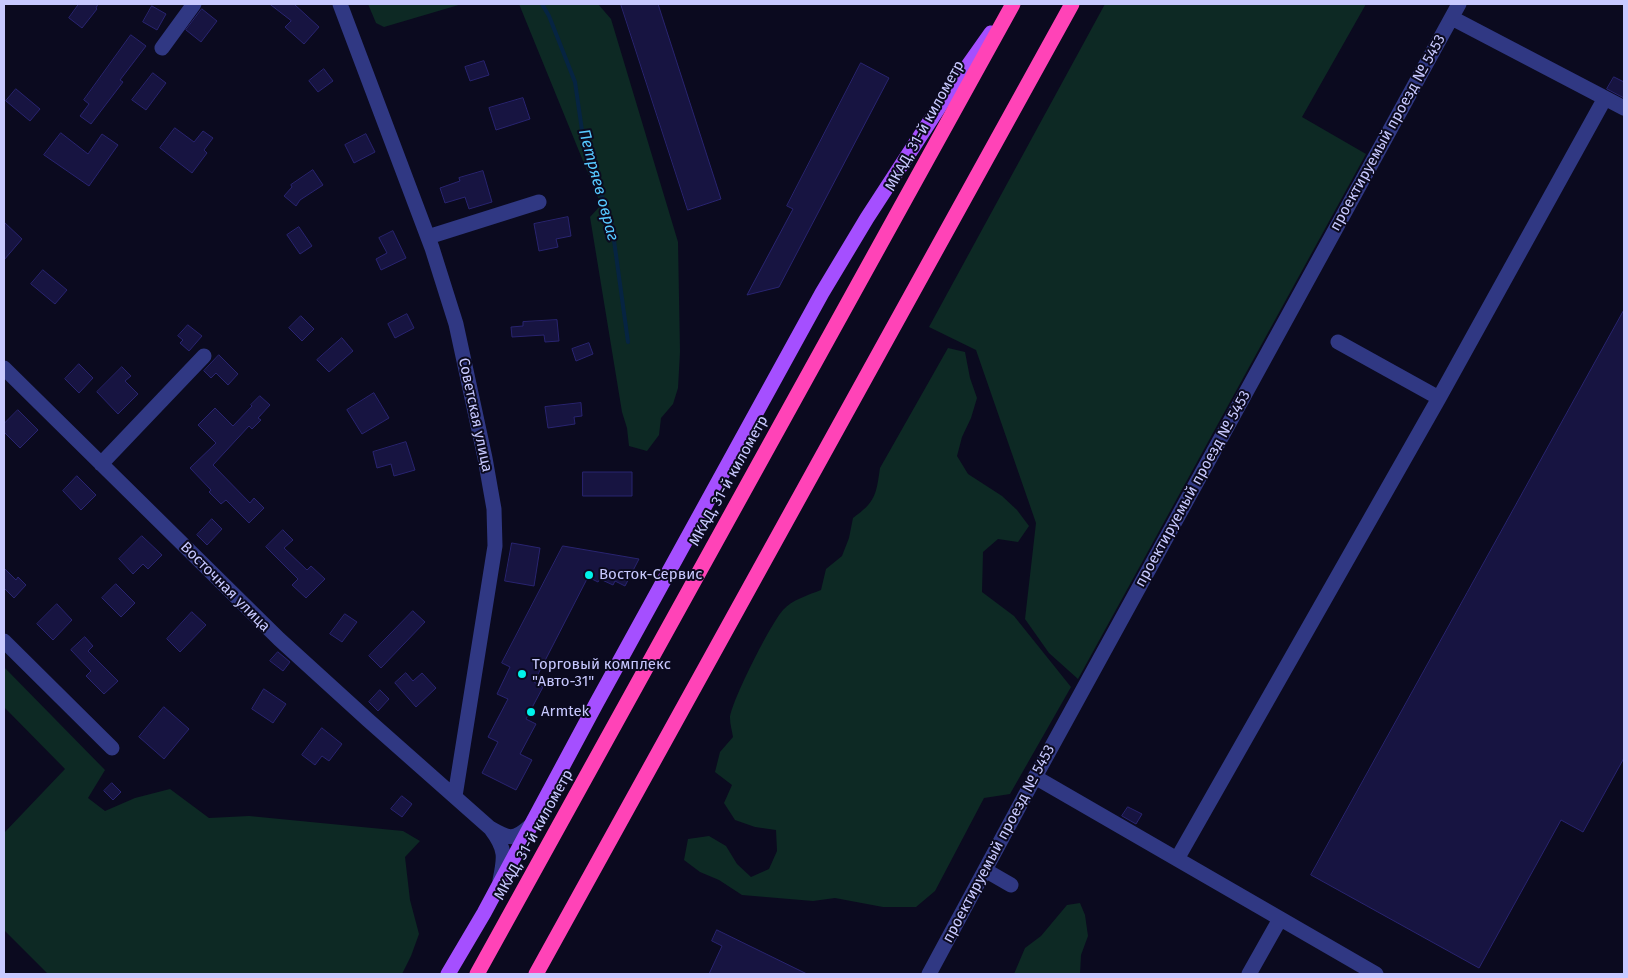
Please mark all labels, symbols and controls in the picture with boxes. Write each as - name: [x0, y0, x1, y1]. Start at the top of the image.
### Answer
- street label: проектируемый проезд № 5453: [1326, 32, 1450, 234]
- street label: МКАД, 31-й километр: [882, 58, 968, 194]
- water label: Петряев овраг: [574, 127, 622, 243]
- street label: Советская улица: [454, 356, 496, 474]
- street label: проектируемый проезд № 5453: [1131, 388, 1255, 590]
- street label: МКАД, 31-й километр: [686, 413, 772, 549]
- street label: Восточная улица: [176, 538, 274, 636]
- place label: Восток-Сервис: [599, 566, 702, 584]
- marker: Восток-Сервис: [583, 569, 595, 581]
- place label: Торговый комплекс "Авто-31": [532, 656, 671, 691]
- marker: Торговый комплекс "Авто-31": [516, 668, 528, 680]
- place label: Armtek: [541, 703, 589, 721]
- marker: Armtek: [525, 706, 537, 718]
- street label: проектируемый проезд № 5453: [939, 742, 1059, 946]
- street label: МКАД, 31-й километр: [491, 767, 577, 903]

